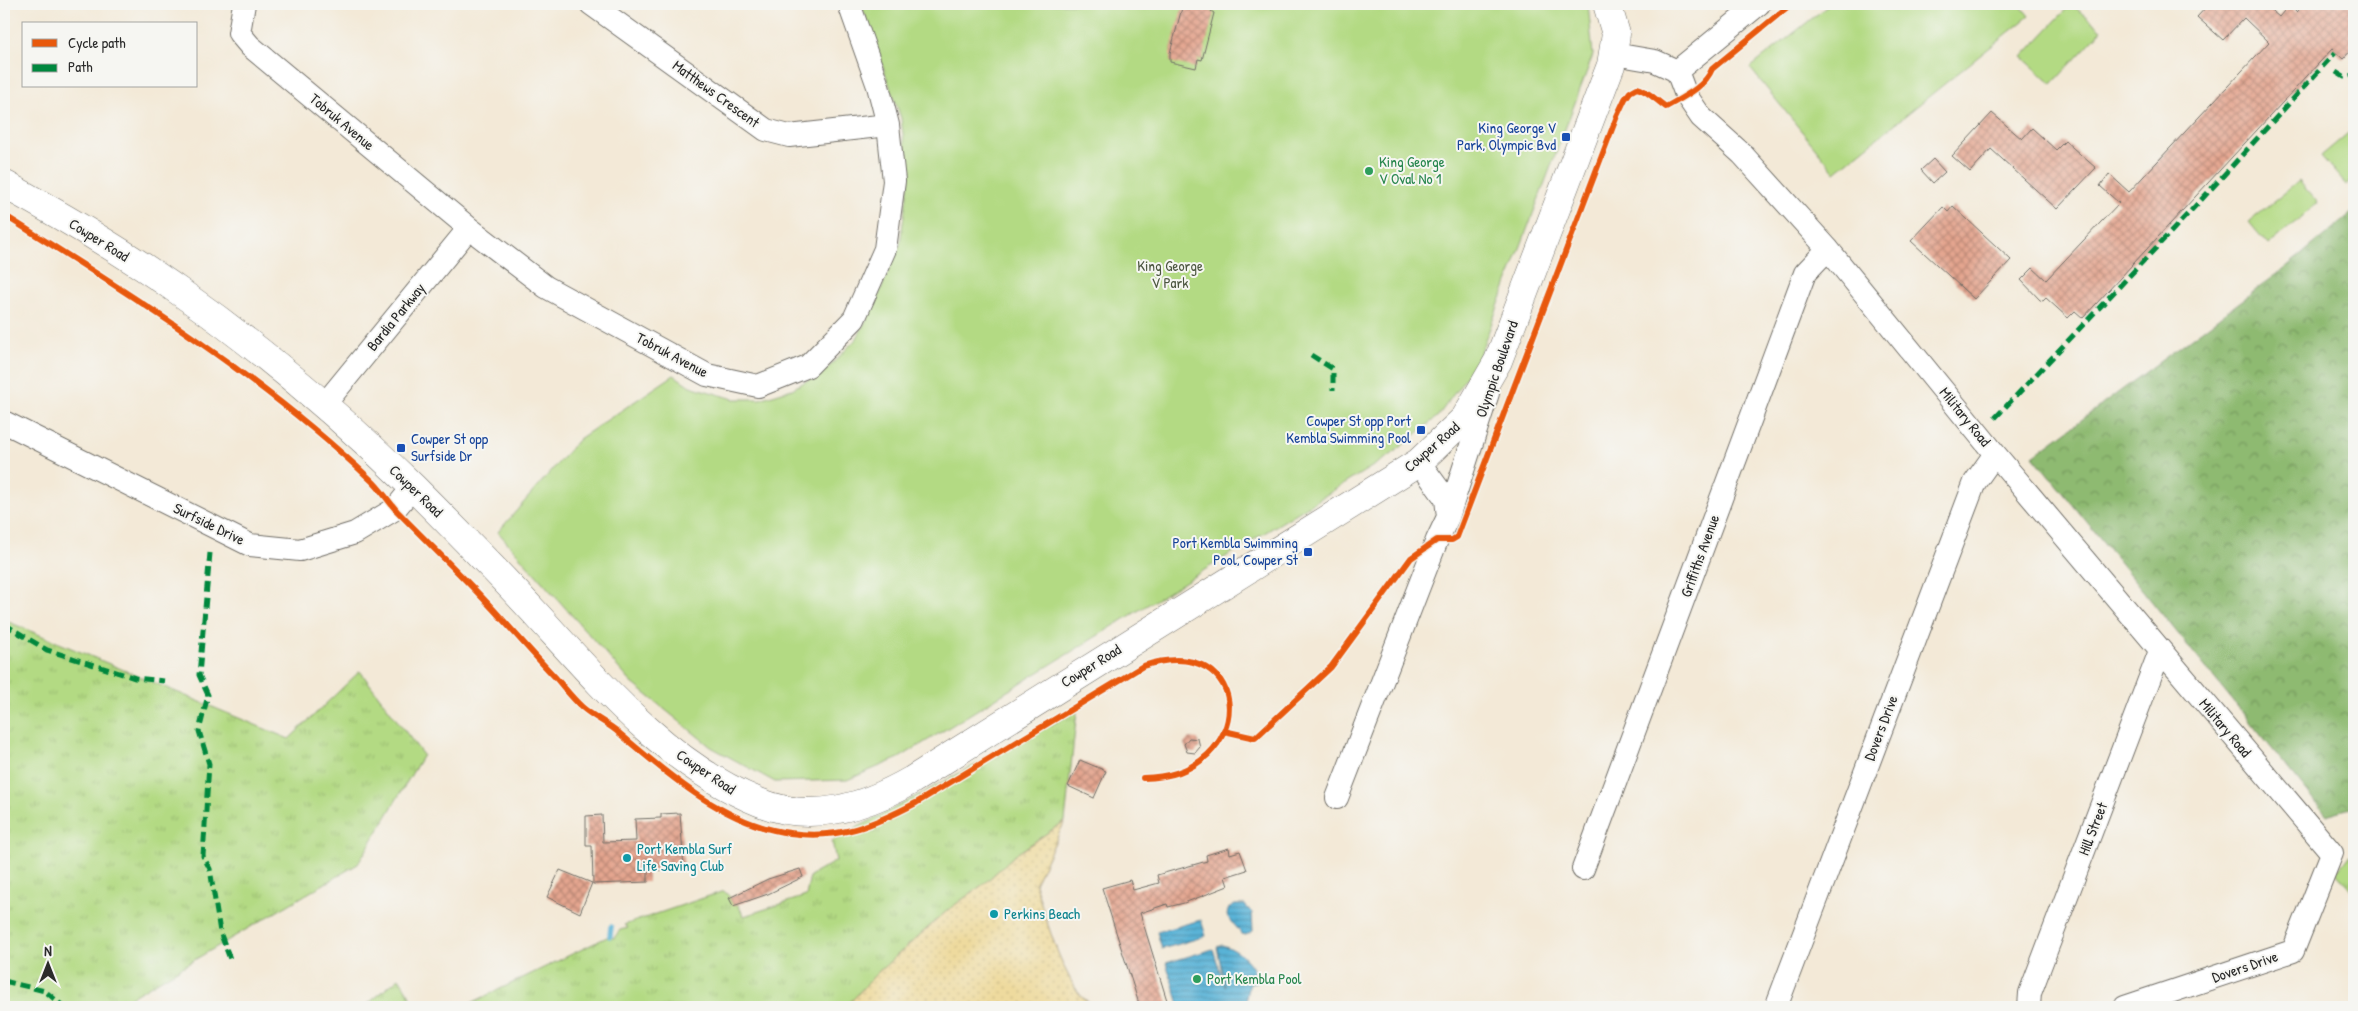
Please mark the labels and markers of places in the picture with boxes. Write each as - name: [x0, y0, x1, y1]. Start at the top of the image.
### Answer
- place label: King George V Park, Olympic Bvd: [1457, 117, 1557, 155]
- marker: King George V Park, Olympic Bvd: [1560, 131, 1572, 143]
- place label: King George V Oval No 1: [1379, 151, 1445, 189]
- marker: King George V Oval No 1: [1363, 165, 1375, 177]
- place label: Cowper St opp Port Kembla Swimming Pool: [1286, 410, 1412, 448]
- marker: Cowper St opp Port Kembla Swimming Pool: [1415, 424, 1427, 436]
- place label: Cowper St opp Surfside Dr: [411, 428, 489, 466]
- marker: Cowper St opp Surfside Dr: [395, 442, 407, 454]
- place label: Port Kembla Swimming Pool, Cowper St: [1172, 532, 1299, 570]
- marker: Port Kembla Swimming Pool, Cowper St: [1302, 546, 1314, 558]
- place label: Port Kembla Surf Life Saving Club: [637, 838, 733, 876]
- marker: Port Kembla Surf Life Saving Club: [621, 852, 633, 864]
- place label: Perkins Beach: [1004, 903, 1080, 924]
- marker: Perkins Beach: [988, 908, 1000, 920]
- place label: Port Kembla Pool: [1207, 968, 1301, 989]
- marker: Port Kembla Pool: [1191, 973, 1203, 985]

